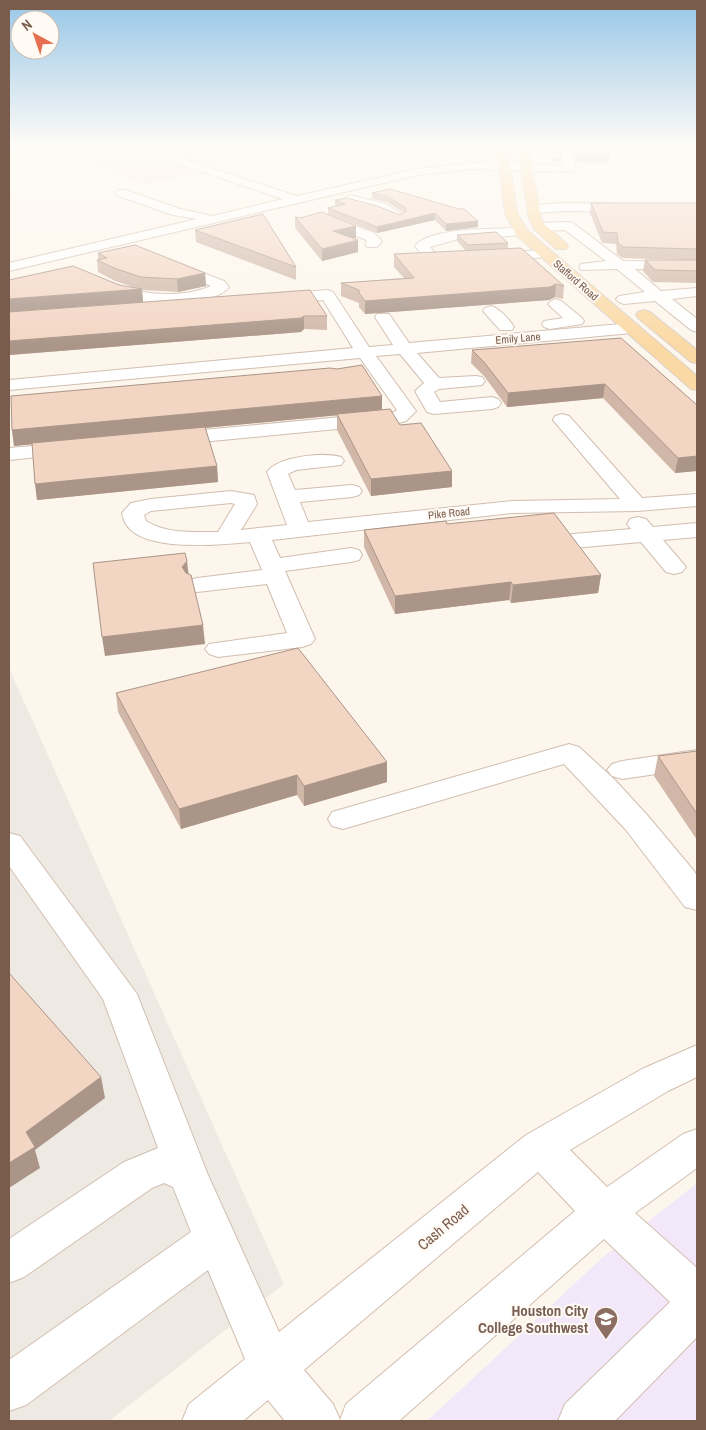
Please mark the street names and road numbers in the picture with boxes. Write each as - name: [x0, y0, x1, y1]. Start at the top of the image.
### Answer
- street label: Stafford Road: [550, 257, 602, 303]
- street label: Emily Lane: [495, 329, 541, 347]
- street label: Pike Road: [427, 504, 471, 522]
- street label: Cash Road: [413, 1199, 473, 1255]

